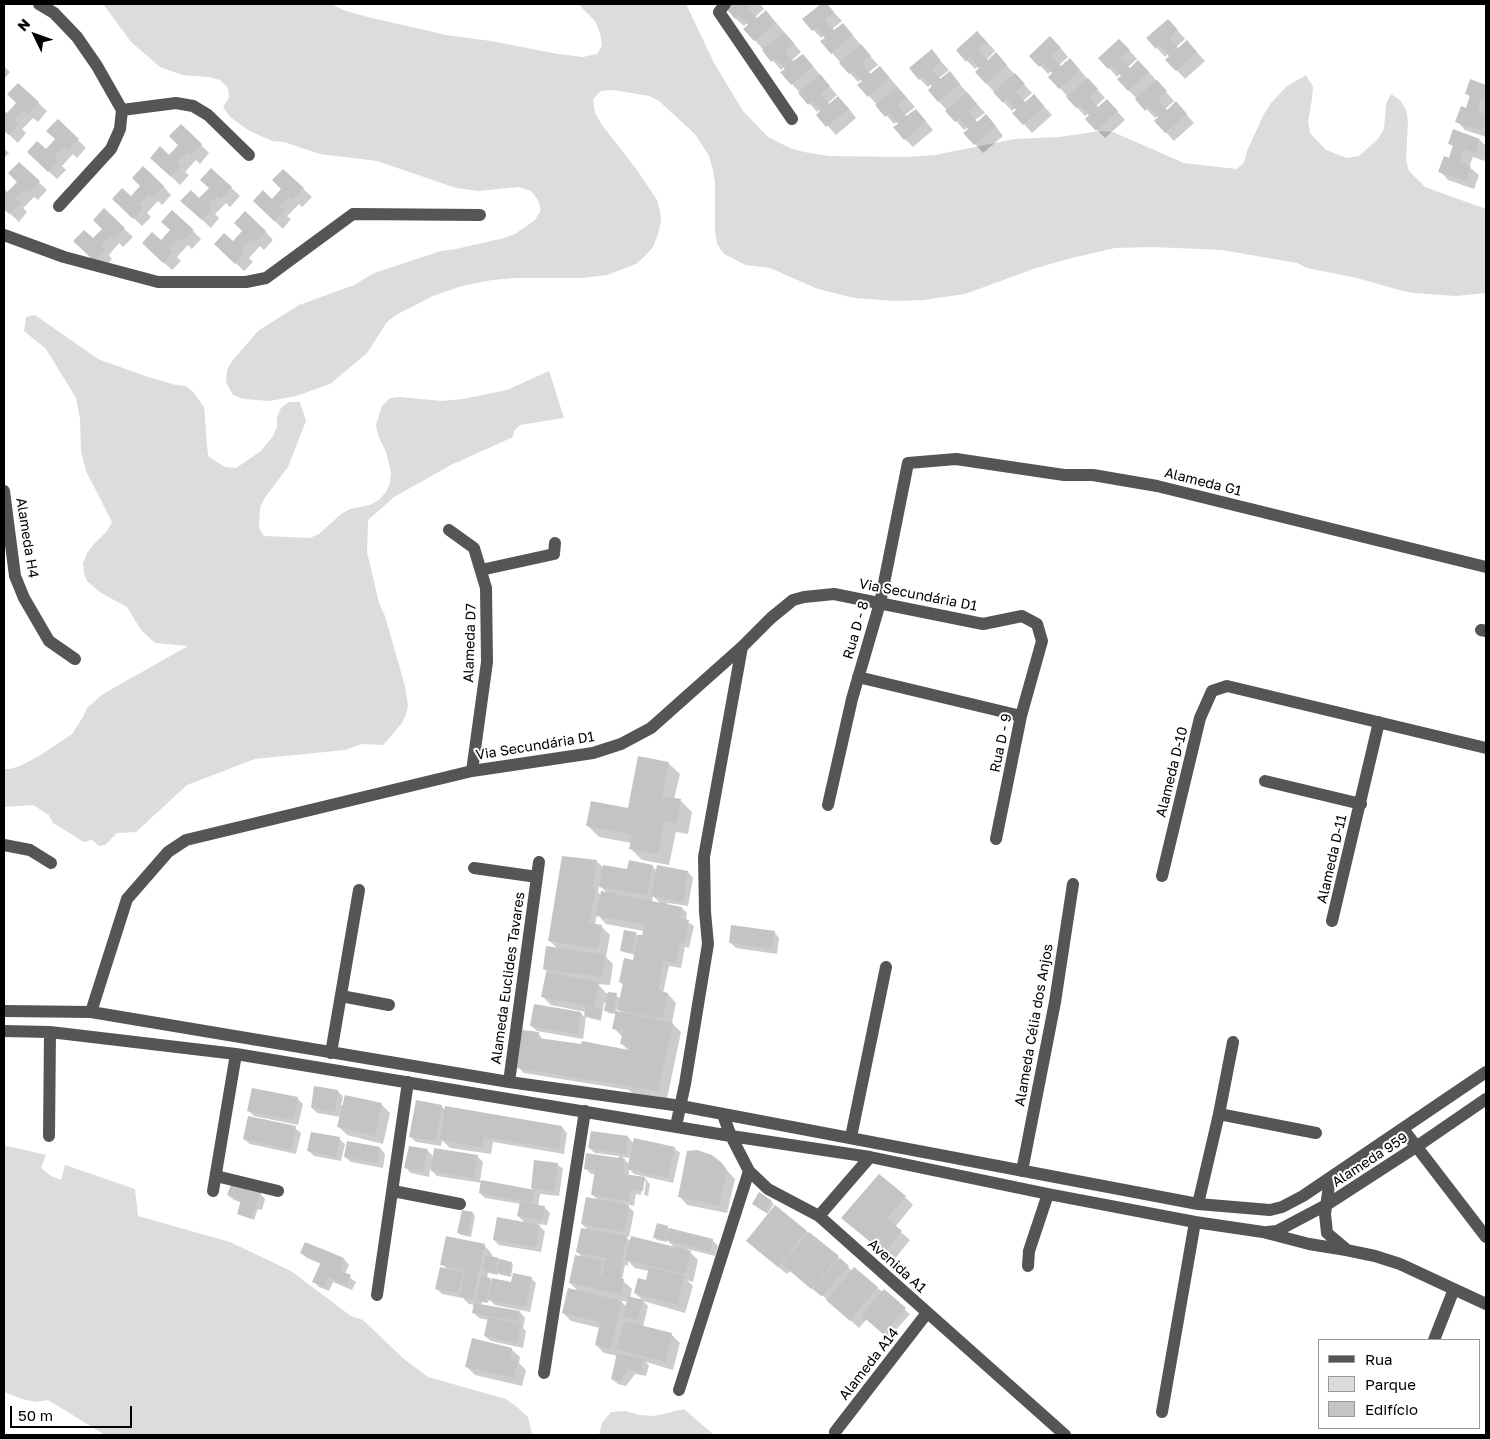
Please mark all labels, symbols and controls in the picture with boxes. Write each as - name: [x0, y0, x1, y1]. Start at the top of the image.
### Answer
- north arrow: [10, 10, 60, 60]
- text: N: [14, 15, 33, 34]
- street label: Alameda G1: [1163, 464, 1243, 500]
- street label: Alameda H4: [12, 497, 42, 579]
- street label: Via Secundária D1: [857, 575, 979, 615]
- street label: Rua D - 8: [840, 599, 872, 661]
- street label: Alameda D7: [460, 603, 480, 683]
- street label: Rua D - 9: [987, 712, 1015, 774]
- street label: Alameda D-10: [1153, 725, 1191, 819]
- street label: Via Secundária D1: [474, 728, 596, 764]
- street label: Alameda D-11: [1314, 813, 1350, 905]
- street label: Alameda Euclides Tavares: [488, 891, 528, 1065]
- street label: Alameda Célia dos Anjos: [1011, 942, 1057, 1108]
- street label: Alameda 959: [1329, 1129, 1411, 1191]
- street label: Avenida A1: [864, 1235, 930, 1297]
- street label: Alameda A14: [836, 1325, 902, 1403]
- legend: [1318, 1339, 1480, 1429]
- text: Rua: [1365, 1350, 1392, 1368]
- text: Parque: [1365, 1375, 1416, 1393]
- scale bar: [12, 1396, 135, 1428]
- text: Edifício: [1365, 1400, 1418, 1418]
- text: 50 m: [18, 1406, 53, 1424]

